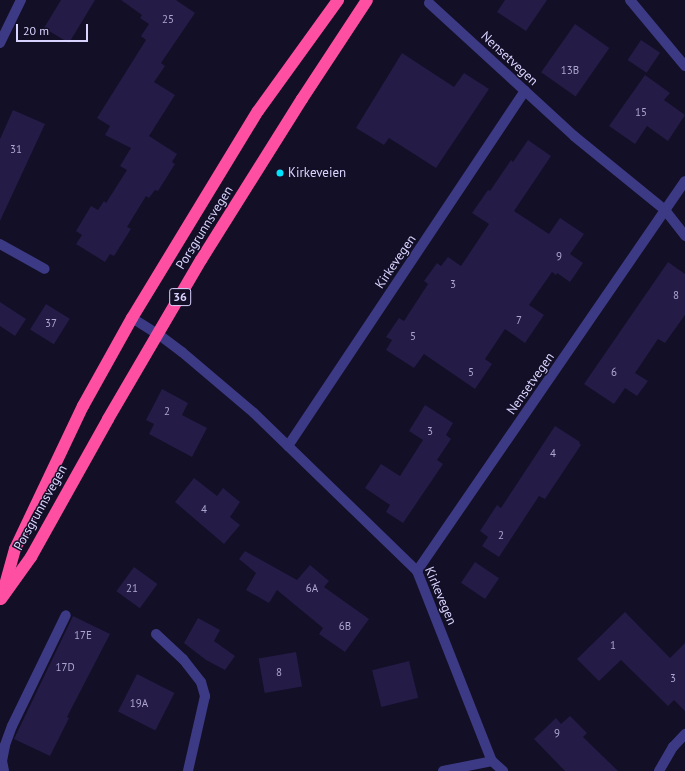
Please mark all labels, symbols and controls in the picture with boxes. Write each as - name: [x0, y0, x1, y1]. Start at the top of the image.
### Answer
- house number: 25: [162, 12, 174, 26]
- scale bar: [18, 16, 90, 42]
- text: 20 m: [23, 23, 49, 38]
- street label: Nensetvegen: [477, 29, 541, 89]
- house number: 13B: [561, 63, 579, 77]
- house number: 15: [635, 105, 647, 119]
- house number: 31: [10, 142, 22, 156]
- place label: Kirkeveien: [288, 165, 346, 181]
- marker: Kirkeveien: [275, 168, 285, 178]
- street label: Porsgrunnsvegen: [173, 184, 237, 272]
- street label: Kirkevegen: [372, 232, 420, 292]
- house number: 9: [556, 249, 562, 263]
- house number: 3: [450, 277, 456, 291]
- road number: 36: [169, 287, 191, 307]
- house number: 8: [673, 288, 679, 302]
- house number: 7: [516, 313, 522, 327]
- house number: 37: [45, 316, 57, 330]
- house number: 5: [410, 329, 416, 343]
- street label: Nensetvegen: [504, 350, 558, 418]
- house number: 5: [468, 365, 474, 379]
- house number: 6: [611, 365, 617, 379]
- house number: 2: [164, 404, 170, 418]
- house number: 3: [427, 424, 433, 438]
- house number: 4: [550, 446, 556, 460]
- street label: Porsgrunnsvegen: [11, 463, 71, 553]
- house number: 4: [201, 502, 207, 516]
- house number: 2: [498, 528, 504, 542]
- street label: Kirkevegen: [421, 565, 459, 627]
- house number: 21: [126, 581, 138, 595]
- house number: 6A: [306, 581, 318, 595]
- house number: 6B: [339, 619, 351, 633]
- house number: 17E: [74, 628, 92, 642]
- house number: 1: [610, 638, 616, 652]
- house number: 17D: [55, 660, 75, 674]
- house number: 8: [276, 665, 282, 679]
- house number: 3: [670, 671, 676, 685]
- house number: 19A: [130, 696, 148, 710]
- house number: 9: [554, 726, 560, 740]

